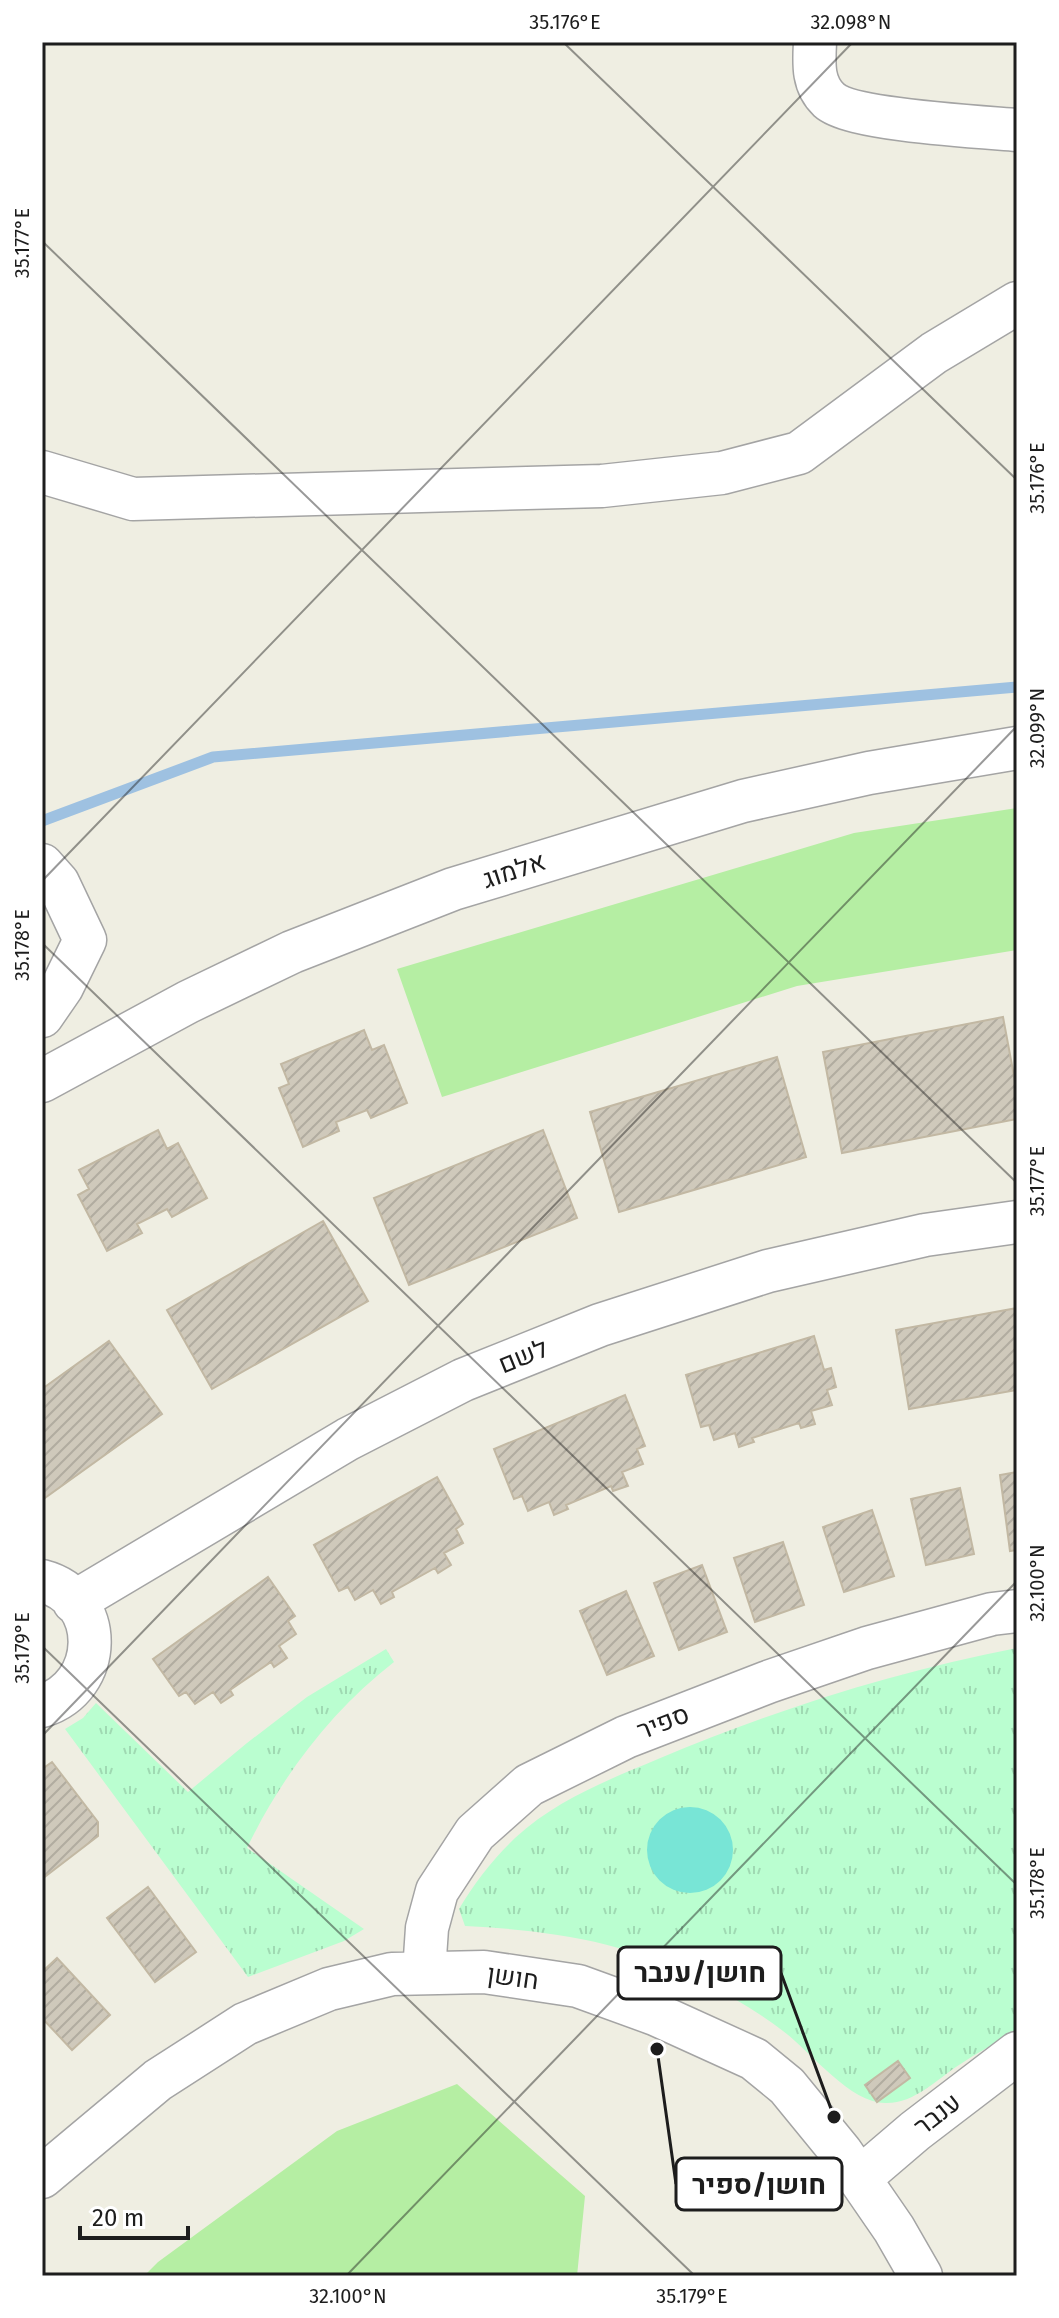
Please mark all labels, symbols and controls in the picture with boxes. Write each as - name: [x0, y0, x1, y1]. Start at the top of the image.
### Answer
- text: 35.176°E: [529, 10, 601, 34]
- text: 32.098°N: [811, 10, 891, 34]
- text: 35.177°E: [10, 208, 34, 278]
- text: 35.176°E: [1025, 442, 1049, 514]
- text: 32.099°N: [1025, 688, 1049, 768]
- street label: אלמוג: [479, 846, 550, 895]
- text: 35.178°E: [10, 909, 34, 981]
- text: 35.177°E: [1025, 1146, 1049, 1216]
- street label: לשם: [494, 1333, 552, 1380]
- text: 32.100°N: [1025, 1544, 1049, 1622]
- text: 35.179°E: [10, 1612, 34, 1684]
- street label: ספיר: [633, 1698, 694, 1747]
- text: 35.178°E: [1025, 1847, 1049, 1919]
- callout: חושן/ענבר: [618, 1947, 781, 1999]
- text: חושן/ענבר: [634, 1956, 766, 1989]
- street label: חושן: [485, 1959, 541, 1996]
- street label: ענבר: [908, 2087, 967, 2142]
- callout: חושן/ספיר: [676, 2158, 842, 2210]
- text: חושן/ספיר: [692, 2168, 826, 2201]
- scale bar: [80, 2190, 188, 2240]
- text: 20 m: [92, 2204, 144, 2232]
- text: 32.100°N: [309, 2284, 387, 2308]
- text: 35.179°E: [656, 2284, 728, 2308]

